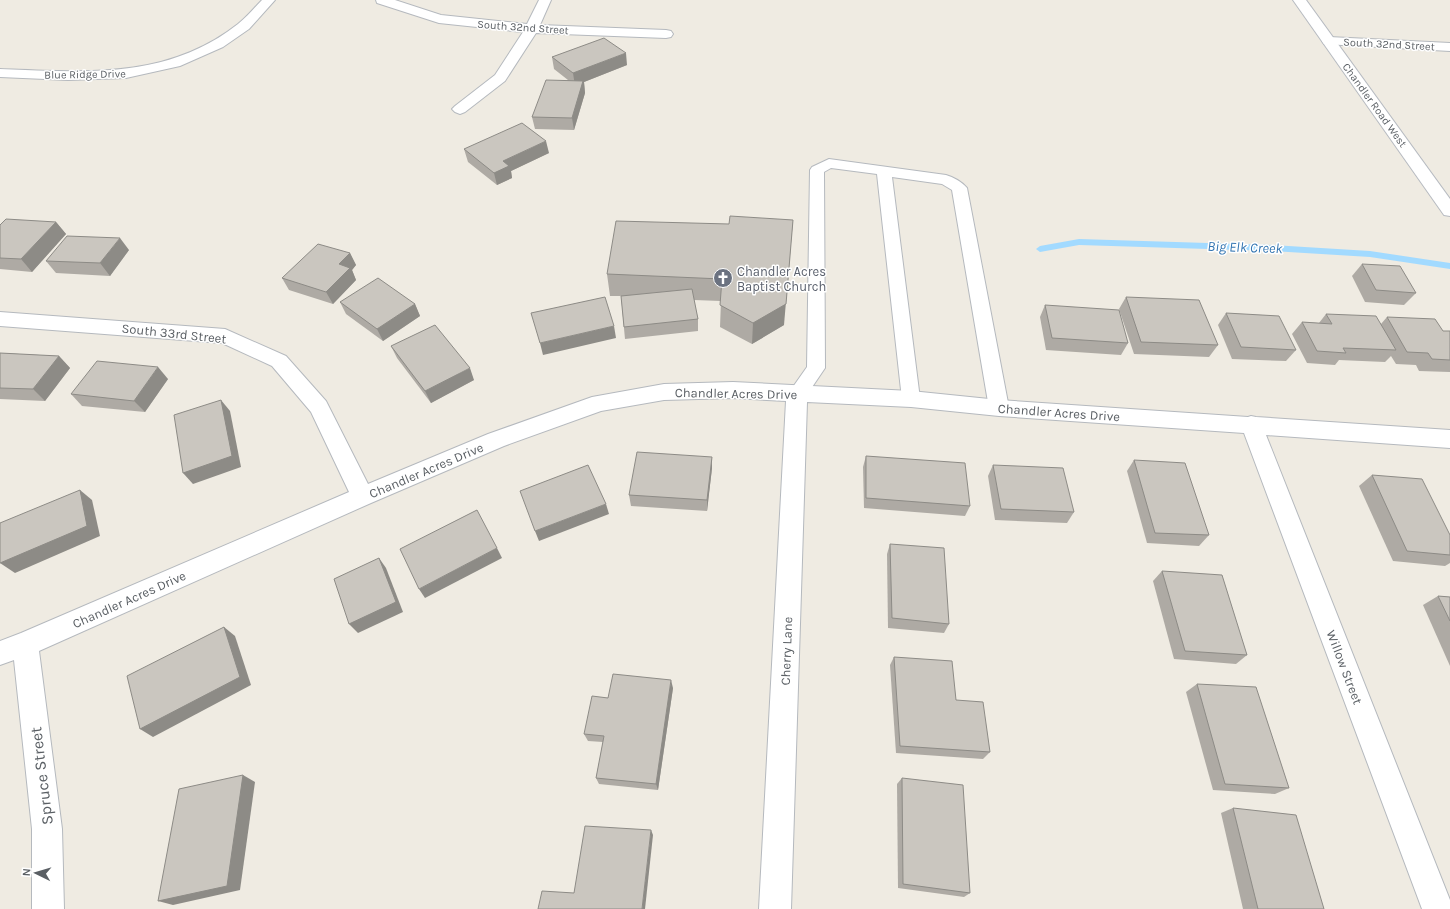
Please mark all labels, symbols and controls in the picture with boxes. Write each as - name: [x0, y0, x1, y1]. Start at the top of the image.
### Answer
- street label: South 32nd Street: [477, 18, 569, 37]
- street label: South 32nd Street: [1343, 36, 1435, 53]
- street label: Chandler Road West: [1340, 61, 1410, 150]
- street label: Blue Ridge Drive: [44, 67, 126, 82]
- water label: Big Elk Creek: [1207, 238, 1284, 257]
- place label: Chandler Acres Baptist Church: [737, 264, 826, 294]
- church icon: Chandler Acres Baptist Church: [712, 267, 734, 289]
- street label: South 33rd Street: [121, 321, 227, 346]
- street label: Chandler Acres Drive: [675, 385, 798, 402]
- street label: Chandler Acres Drive: [997, 401, 1121, 424]
- street label: Chandler Acres Drive: [367, 440, 486, 501]
- street label: Chandler Acres Drive: [70, 568, 188, 631]
- street label: Cherry Lane: [778, 616, 795, 686]
- street label: Willow Street: [1324, 628, 1366, 706]
- street label: Spruce Street: [26, 726, 57, 826]
- north arrow: [16, 853, 56, 893]
- text: N: [20, 868, 33, 877]

